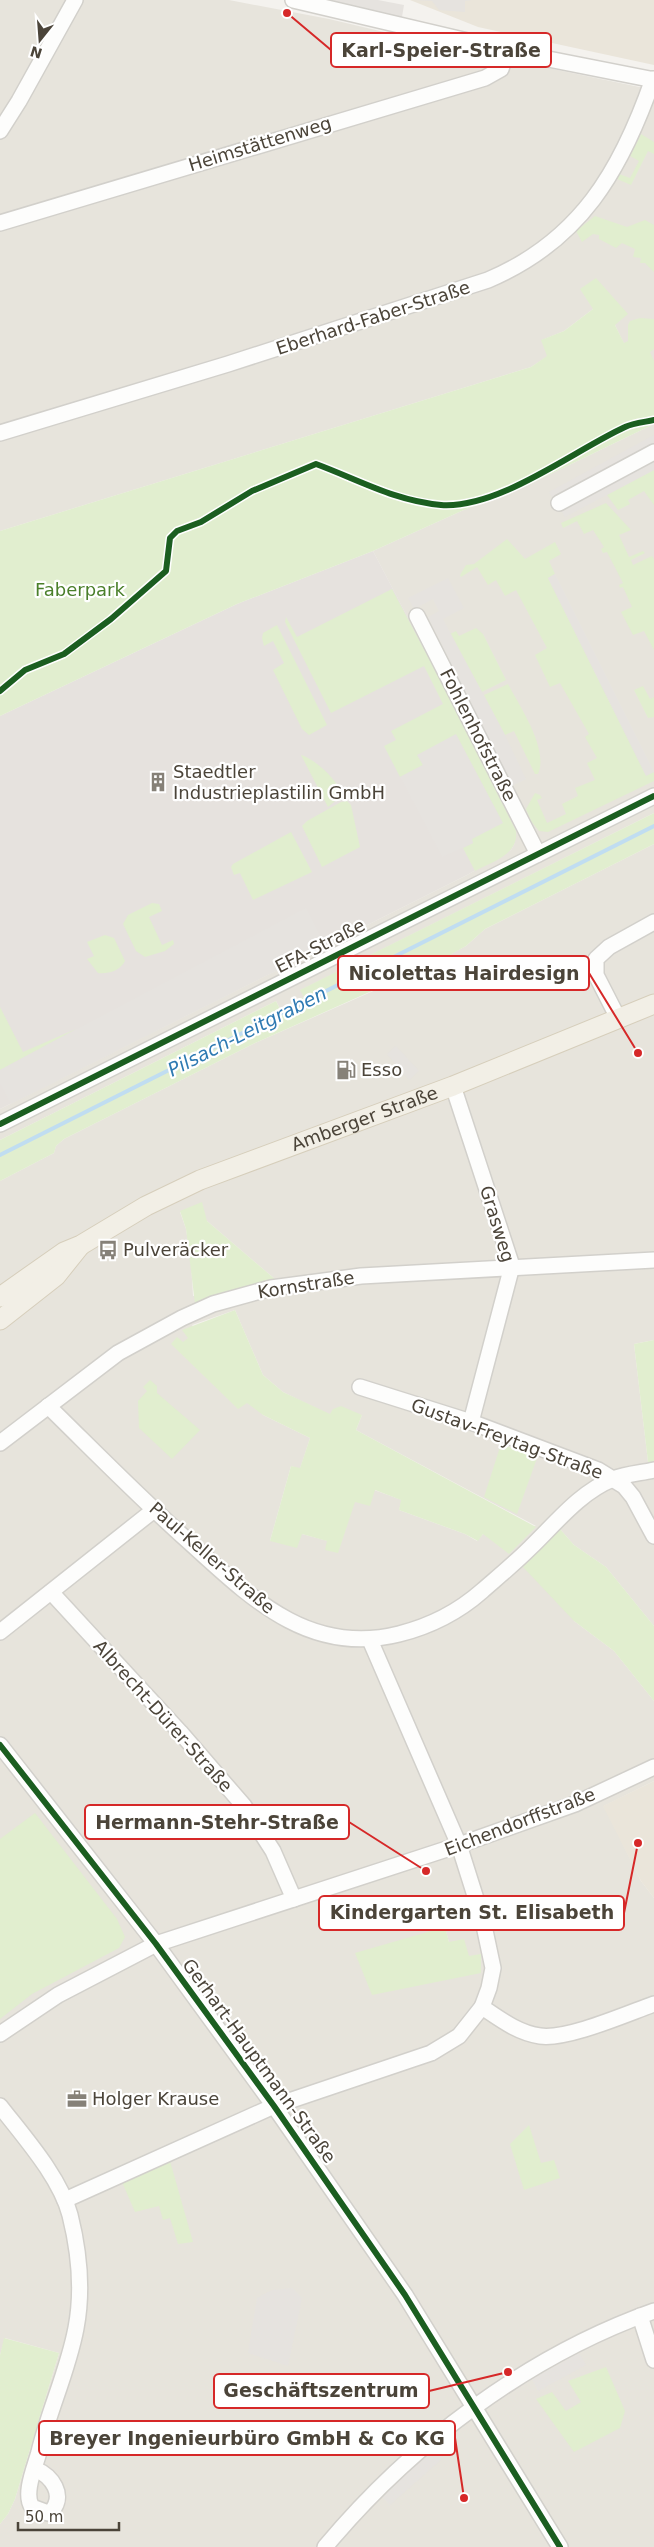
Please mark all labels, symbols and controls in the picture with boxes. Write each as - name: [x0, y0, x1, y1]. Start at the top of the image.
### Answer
- north arrow: [15, 15, 65, 65]
- callout: Karl-Speier-Straße: [331, 33, 551, 67]
- text: Karl-Speier-Straße: [341, 39, 541, 61]
- text: N: [28, 43, 44, 62]
- street label: Heimstättenweg: [186, 112, 334, 175]
- street label: Eberhard-Faber-Straße: [273, 276, 472, 359]
- park label: Faberpark: [35, 579, 126, 600]
- street label: Fohlenhofstraße: [436, 665, 521, 804]
- place label: Staedtler Industrieplastilin GmbH: [173, 761, 385, 803]
- building icon: Staedtler Industrieplastilin GmbH: [147, 771, 169, 793]
- street label: EFA-Straße: [271, 914, 368, 977]
- callout: Nicolettas Hairdesign: [338, 956, 589, 990]
- text: Nicolettas Hairdesign: [348, 962, 580, 984]
- water label: Pilsach-Leitgraben: [164, 981, 330, 1081]
- fuel station icon: Esso: [335, 1059, 357, 1081]
- place label: Esso: [361, 1059, 402, 1080]
- street label: Amberger Straße: [288, 1082, 441, 1155]
- street label: Grasweg: [476, 1183, 519, 1265]
- bus stop icon: Pulveräcker: [97, 1239, 119, 1261]
- place label: Pulveräcker: [123, 1239, 229, 1260]
- street label: Kornstraße: [256, 1266, 356, 1303]
- street label: Gustav-Freytag-Straße: [408, 1394, 606, 1483]
- street label: Paul-Keller-Straße: [145, 1498, 279, 1618]
- street label: Albrecht-Dürer-Straße: [90, 1635, 237, 1796]
- street label: Eichendorffstraße: [442, 1783, 598, 1860]
- callout: Hermann-Stehr-Straße: [85, 1805, 349, 1839]
- text: Hermann-Stehr-Straße: [95, 1811, 339, 1833]
- callout: Kindergarten St. Elisabeth: [319, 1896, 624, 1930]
- text: Kindergarten St. Elisabeth: [330, 1901, 614, 1923]
- street label: Gerhart-Hauptmann-Straße: [178, 1955, 341, 2167]
- office icon: Holger Krause: [66, 2088, 88, 2110]
- place label: Holger Krause: [92, 2088, 219, 2109]
- callout: Geschäftszentrum: [214, 2374, 429, 2408]
- text: Geschäftszentrum: [223, 2379, 419, 2401]
- callout: Breyer Ingenieurbüro GmbH & Co KG: [39, 2421, 455, 2455]
- text: Breyer Ingenieurbüro GmbH & Co KG: [49, 2427, 445, 2449]
- scale bar: [18, 2500, 119, 2532]
- text: 50 m: [25, 2508, 63, 2526]

